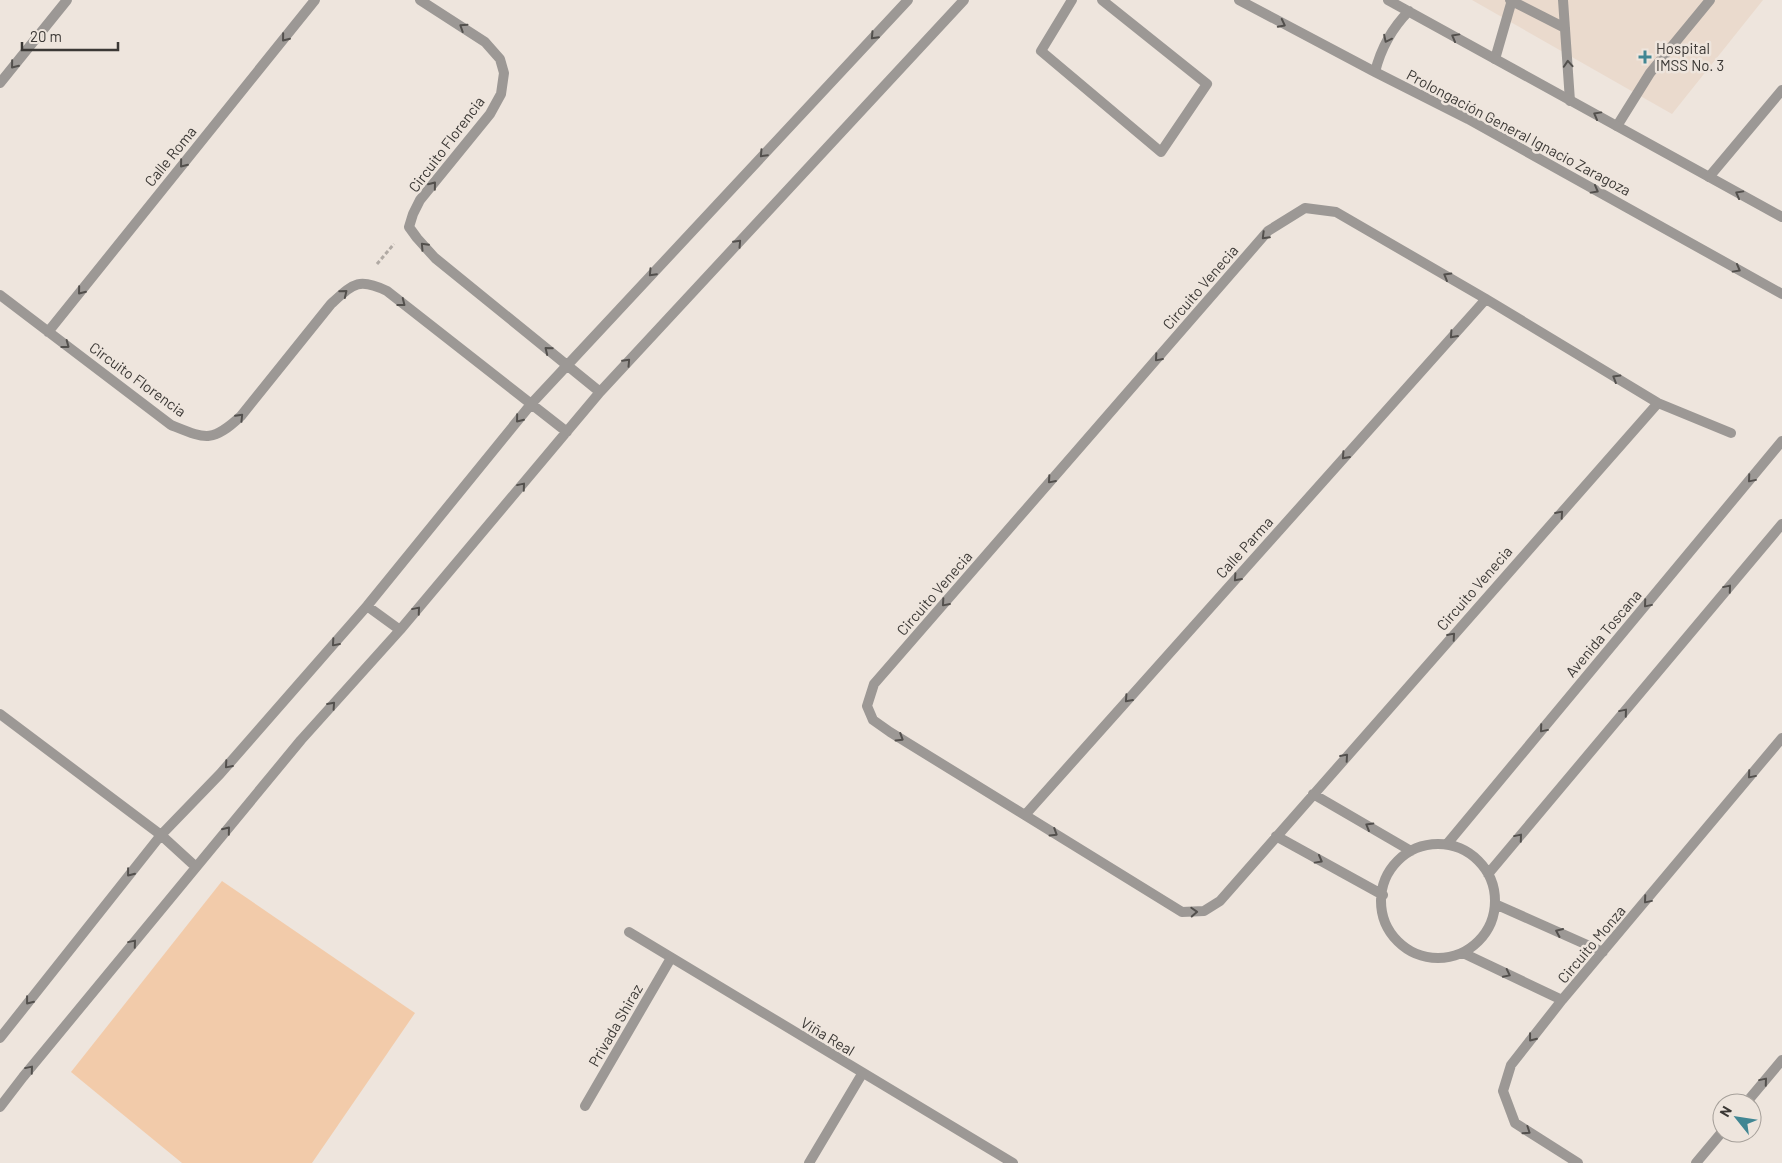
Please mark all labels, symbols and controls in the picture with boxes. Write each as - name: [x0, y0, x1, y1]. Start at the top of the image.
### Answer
- one-way arrow: [1277, 18, 1286, 28]
- scale bar: [22, 20, 119, 52]
- one-way arrow: [459, 24, 468, 34]
- text: 20 m: [30, 27, 62, 45]
- one-way arrow: [871, 30, 880, 39]
- one-way arrow: [282, 32, 290, 41]
- one-way arrow: [1451, 33, 1460, 43]
- one-way arrow: [1383, 34, 1393, 43]
- place label: Hospital IMSS No. 3: [1656, 39, 1724, 74]
- marker: Hospital IMSS No. 3: [1638, 50, 1652, 64]
- one-way arrow: [12, 59, 20, 68]
- one-way arrow: [1562, 60, 1573, 68]
- street label: Prolongación General Ignacio Zaragoza: [1404, 65, 1634, 199]
- street label: Circuito Florencia: [404, 93, 488, 195]
- one-way arrow: [1593, 112, 1602, 122]
- street label: Calle Roma: [140, 122, 200, 190]
- one-way arrow: [760, 149, 769, 158]
- one-way arrow: [179, 159, 188, 168]
- one-way arrow: [427, 181, 436, 190]
- one-way arrow: [1590, 184, 1599, 194]
- one-way arrow: [1736, 190, 1745, 200]
- one-way arrow: [1262, 230, 1271, 239]
- one-way arrow: [732, 240, 741, 249]
- street label: Circuito Venecia: [1159, 241, 1241, 333]
- one-way arrow: [421, 242, 430, 251]
- one-way arrow: [1732, 263, 1741, 273]
- one-way arrow: [649, 268, 658, 277]
- one-way arrow: [1443, 273, 1452, 283]
- one-way arrow: [78, 285, 86, 294]
- one-way arrow: [338, 289, 347, 298]
- one-way arrow: [397, 297, 406, 306]
- one-way arrow: [1450, 330, 1459, 339]
- street label: Circuito Florencia: [86, 338, 190, 420]
- one-way arrow: [60, 340, 69, 348]
- one-way arrow: [545, 348, 554, 356]
- one-way arrow: [1155, 352, 1164, 361]
- one-way arrow: [621, 359, 630, 368]
- one-way arrow: [1613, 374, 1622, 384]
- one-way arrow: [517, 413, 525, 422]
- one-way arrow: [234, 414, 243, 423]
- one-way arrow: [1342, 451, 1351, 460]
- one-way arrow: [1748, 473, 1756, 482]
- one-way arrow: [1048, 475, 1057, 484]
- one-way arrow: [516, 483, 524, 492]
- one-way arrow: [1554, 510, 1563, 519]
- street label: Calle Parma: [1212, 513, 1276, 581]
- street label: Circuito Venecia: [1433, 542, 1515, 634]
- street label: Circuito Venecia: [893, 547, 975, 639]
- one-way arrow: [1234, 572, 1243, 581]
- one-way arrow: [1723, 584, 1732, 593]
- street label: Avenida Toscana: [1561, 586, 1645, 680]
- one-way arrow: [941, 597, 950, 606]
- one-way arrow: [1643, 598, 1652, 607]
- one-way arrow: [411, 607, 420, 616]
- one-way arrow: [1447, 632, 1456, 641]
- one-way arrow: [332, 637, 341, 646]
- one-way arrow: [1125, 693, 1134, 702]
- one-way arrow: [326, 702, 335, 711]
- one-way arrow: [1618, 709, 1626, 718]
- one-way arrow: [1539, 723, 1548, 732]
- one-way arrow: [895, 732, 904, 742]
- one-way arrow: [1339, 754, 1348, 763]
- one-way arrow: [225, 759, 234, 768]
- one-way arrow: [1747, 770, 1756, 779]
- one-way arrow: [1365, 823, 1374, 833]
- one-way arrow: [222, 826, 231, 835]
- one-way arrow: [1048, 827, 1057, 836]
- one-way arrow: [1514, 833, 1523, 842]
- one-way arrow: [1313, 853, 1322, 863]
- one-way arrow: [127, 868, 136, 877]
- one-way arrow: [1644, 894, 1652, 903]
- street label: Circuito Monza: [1553, 902, 1629, 986]
- one-way arrow: [1190, 906, 1198, 917]
- one-way arrow: [1555, 928, 1564, 939]
- one-way arrow: [128, 940, 137, 949]
- one-way arrow: [1502, 967, 1511, 978]
- street label: Privada Shiraz: [584, 980, 646, 1069]
- one-way arrow: [27, 995, 35, 1004]
- street label: Viña Real: [798, 1013, 858, 1059]
- one-way arrow: [1529, 1033, 1538, 1042]
- one-way arrow: [24, 1065, 33, 1074]
- one-way arrow: [1758, 1078, 1767, 1087]
- north arrow: [1712, 1093, 1762, 1143]
- text: N: [1716, 1103, 1735, 1120]
- one-way arrow: [1521, 1125, 1531, 1134]

